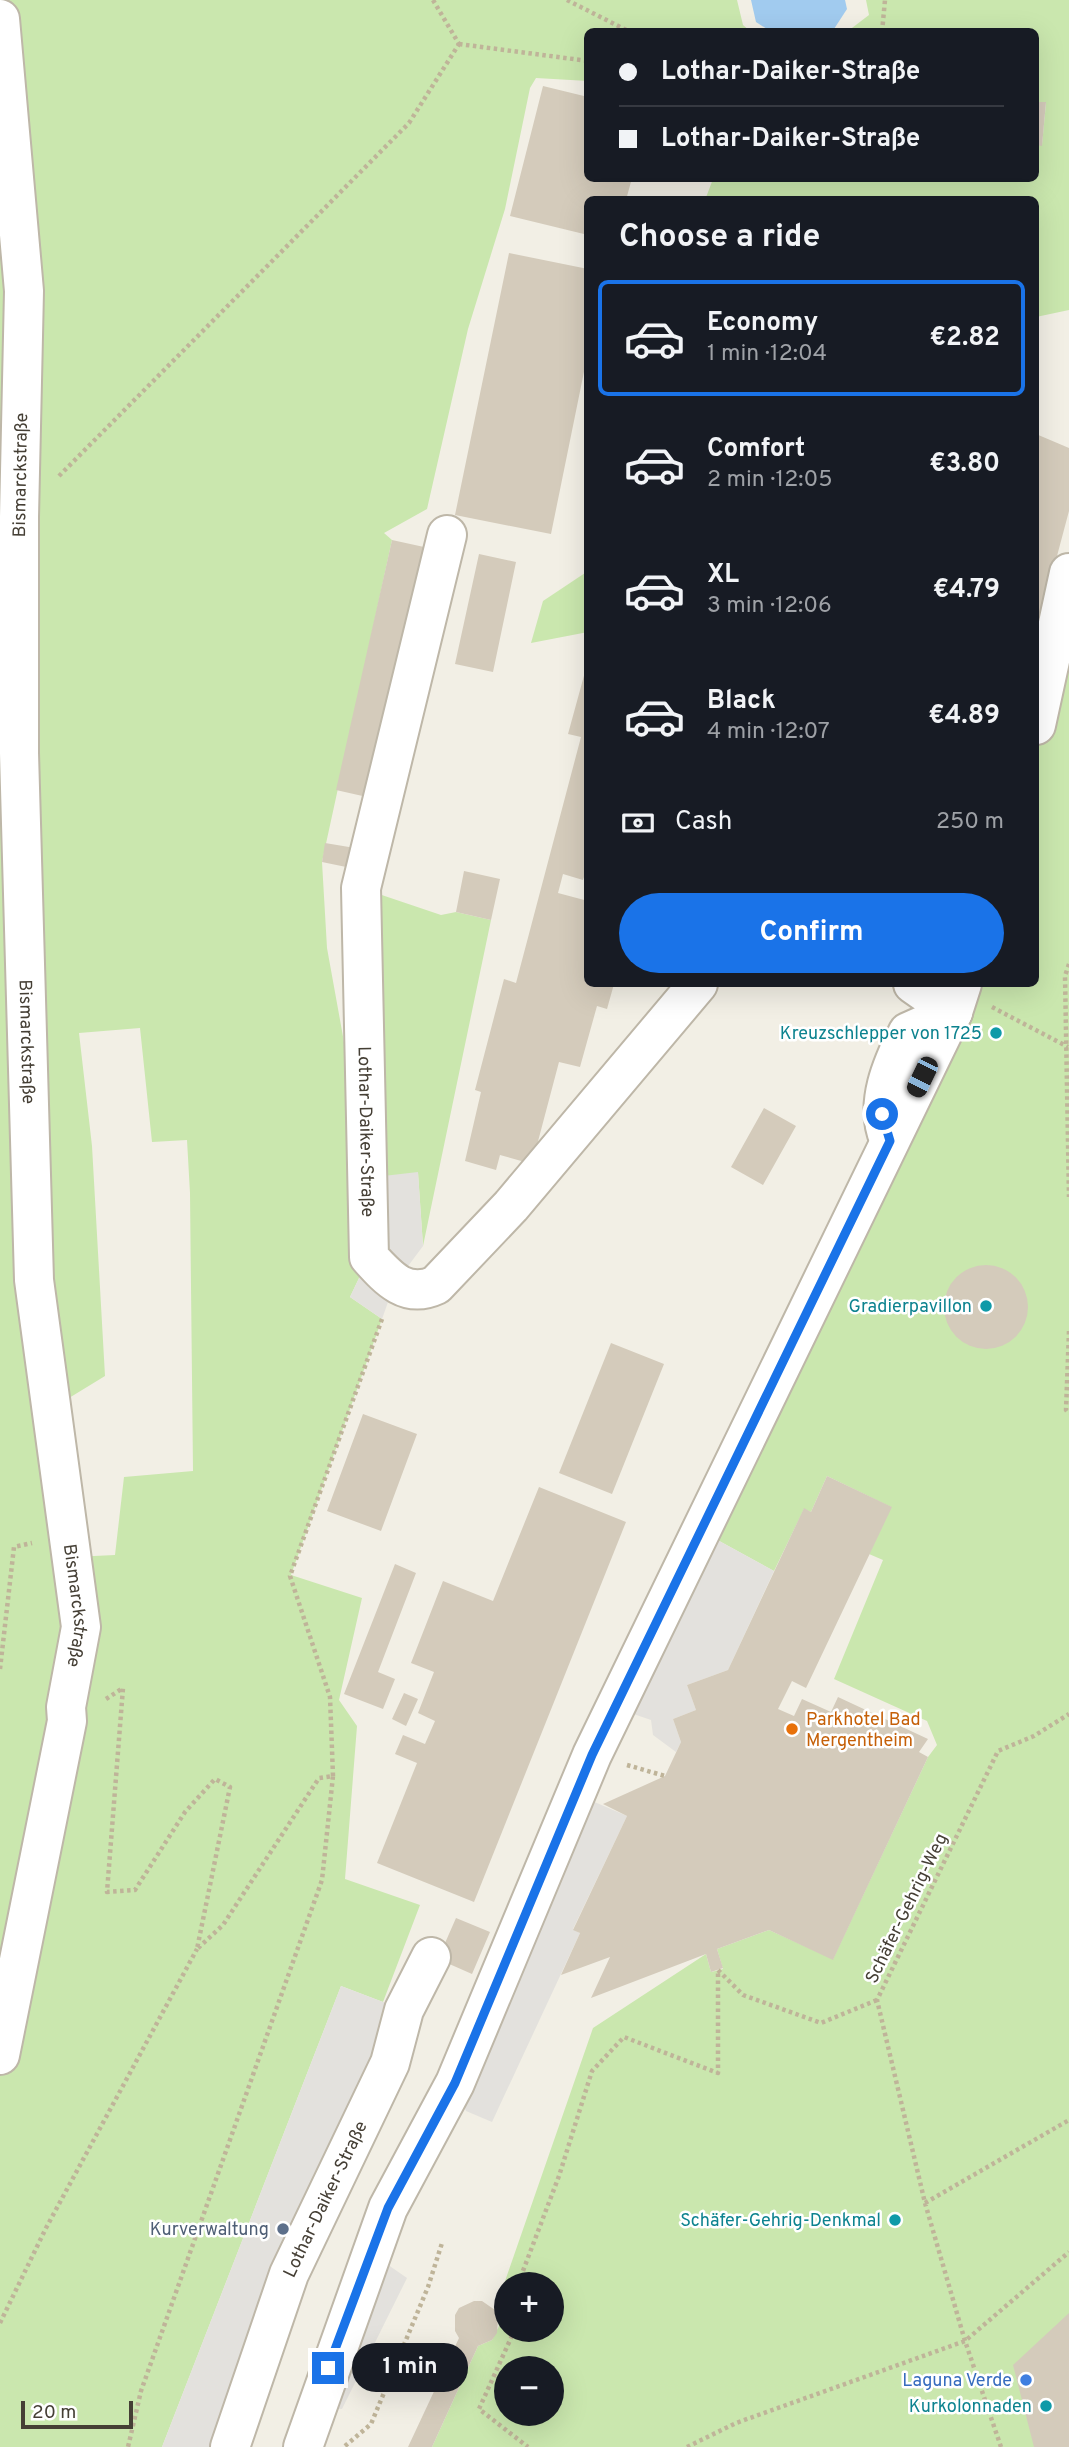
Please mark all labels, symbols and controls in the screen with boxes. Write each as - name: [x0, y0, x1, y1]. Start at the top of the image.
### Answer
- text: Lothar-Daiker-Straße: [661, 56, 920, 89]
- text: Lothar-Daiker-Straße: [661, 123, 920, 156]
- text: Choose a ride: [619, 218, 820, 258]
- icon: car: [623, 307, 686, 370]
- text: Economy: [707, 307, 818, 340]
- text: €2.82: [930, 322, 1000, 355]
- text: 1 min · 12:04: [707, 340, 827, 369]
- street label: Bismarckstraße: [9, 412, 34, 538]
- icon: car: [623, 433, 686, 496]
- text: Comfort: [707, 433, 805, 466]
- text: €3.80: [929, 448, 1000, 481]
- text: 2 min · 12:05: [707, 466, 832, 495]
- icon: car: [623, 559, 686, 622]
- text: XL: [707, 559, 739, 592]
- text: €4.79: [933, 574, 1000, 607]
- text: 3 min · 12:06: [707, 592, 832, 621]
- icon: car: [623, 685, 686, 748]
- text: Black: [707, 685, 776, 718]
- text: €4.89: [928, 700, 1000, 733]
- text: 4 min · 12:07: [707, 718, 830, 747]
- icon: cash: [619, 804, 657, 842]
- text: Cash: [675, 806, 732, 839]
- text: 250 m: [936, 808, 1004, 837]
- button: Confirm: [619, 893, 1004, 973]
- street label: Bismarckstraße: [12, 979, 39, 1105]
- place label: Kreuzschlepper von 1725: [780, 1023, 982, 1046]
- marker: Kreuzschlepper von 1725: [988, 1025, 1004, 1041]
- street label: Lothar-Daiker-Straße: [351, 1046, 378, 1217]
- car: [904, 1054, 941, 1100]
- route start: [866, 1098, 898, 1130]
- place label: Gradierpavillon: [849, 1296, 972, 1319]
- marker: Gradierpavillon: [978, 1298, 994, 1314]
- street label: Bismarckstraße: [57, 1543, 91, 1669]
- place label: Parkhotel Bad Mergentheim: [806, 1709, 921, 1753]
- marker: Parkhotel Bad Mergentheim: [784, 1721, 800, 1737]
- street label: Schäfer-Gehrig-Weg: [861, 1830, 954, 1987]
- street label: Lothar-Daiker-Straße: [279, 2118, 374, 2282]
- place label: Schäfer-Gehrig-Denkmal: [680, 2210, 881, 2233]
- marker: Schäfer-Gehrig-Denkmal: [887, 2212, 903, 2228]
- place label: Kurverwaltung: [150, 2219, 269, 2242]
- marker: Kurverwaltung: [275, 2221, 291, 2237]
- map controls: [494, 2272, 564, 2426]
- button: +: [494, 2272, 564, 2342]
- callout: 1 min: [352, 2344, 468, 2392]
- route end: [312, 2352, 344, 2384]
- text: 1 min: [382, 2353, 438, 2382]
- button: −: [494, 2356, 564, 2426]
- place label: Laguna Verde: [902, 2370, 1012, 2393]
- marker: Laguna Verde: [1018, 2372, 1034, 2388]
- place label: Kurkolonnaden: [909, 2396, 1032, 2419]
- scale bar: [21, 2398, 133, 2430]
- marker: Kurkolonnaden: [1038, 2398, 1054, 2414]
- text: 20 m: [32, 2401, 76, 2425]

